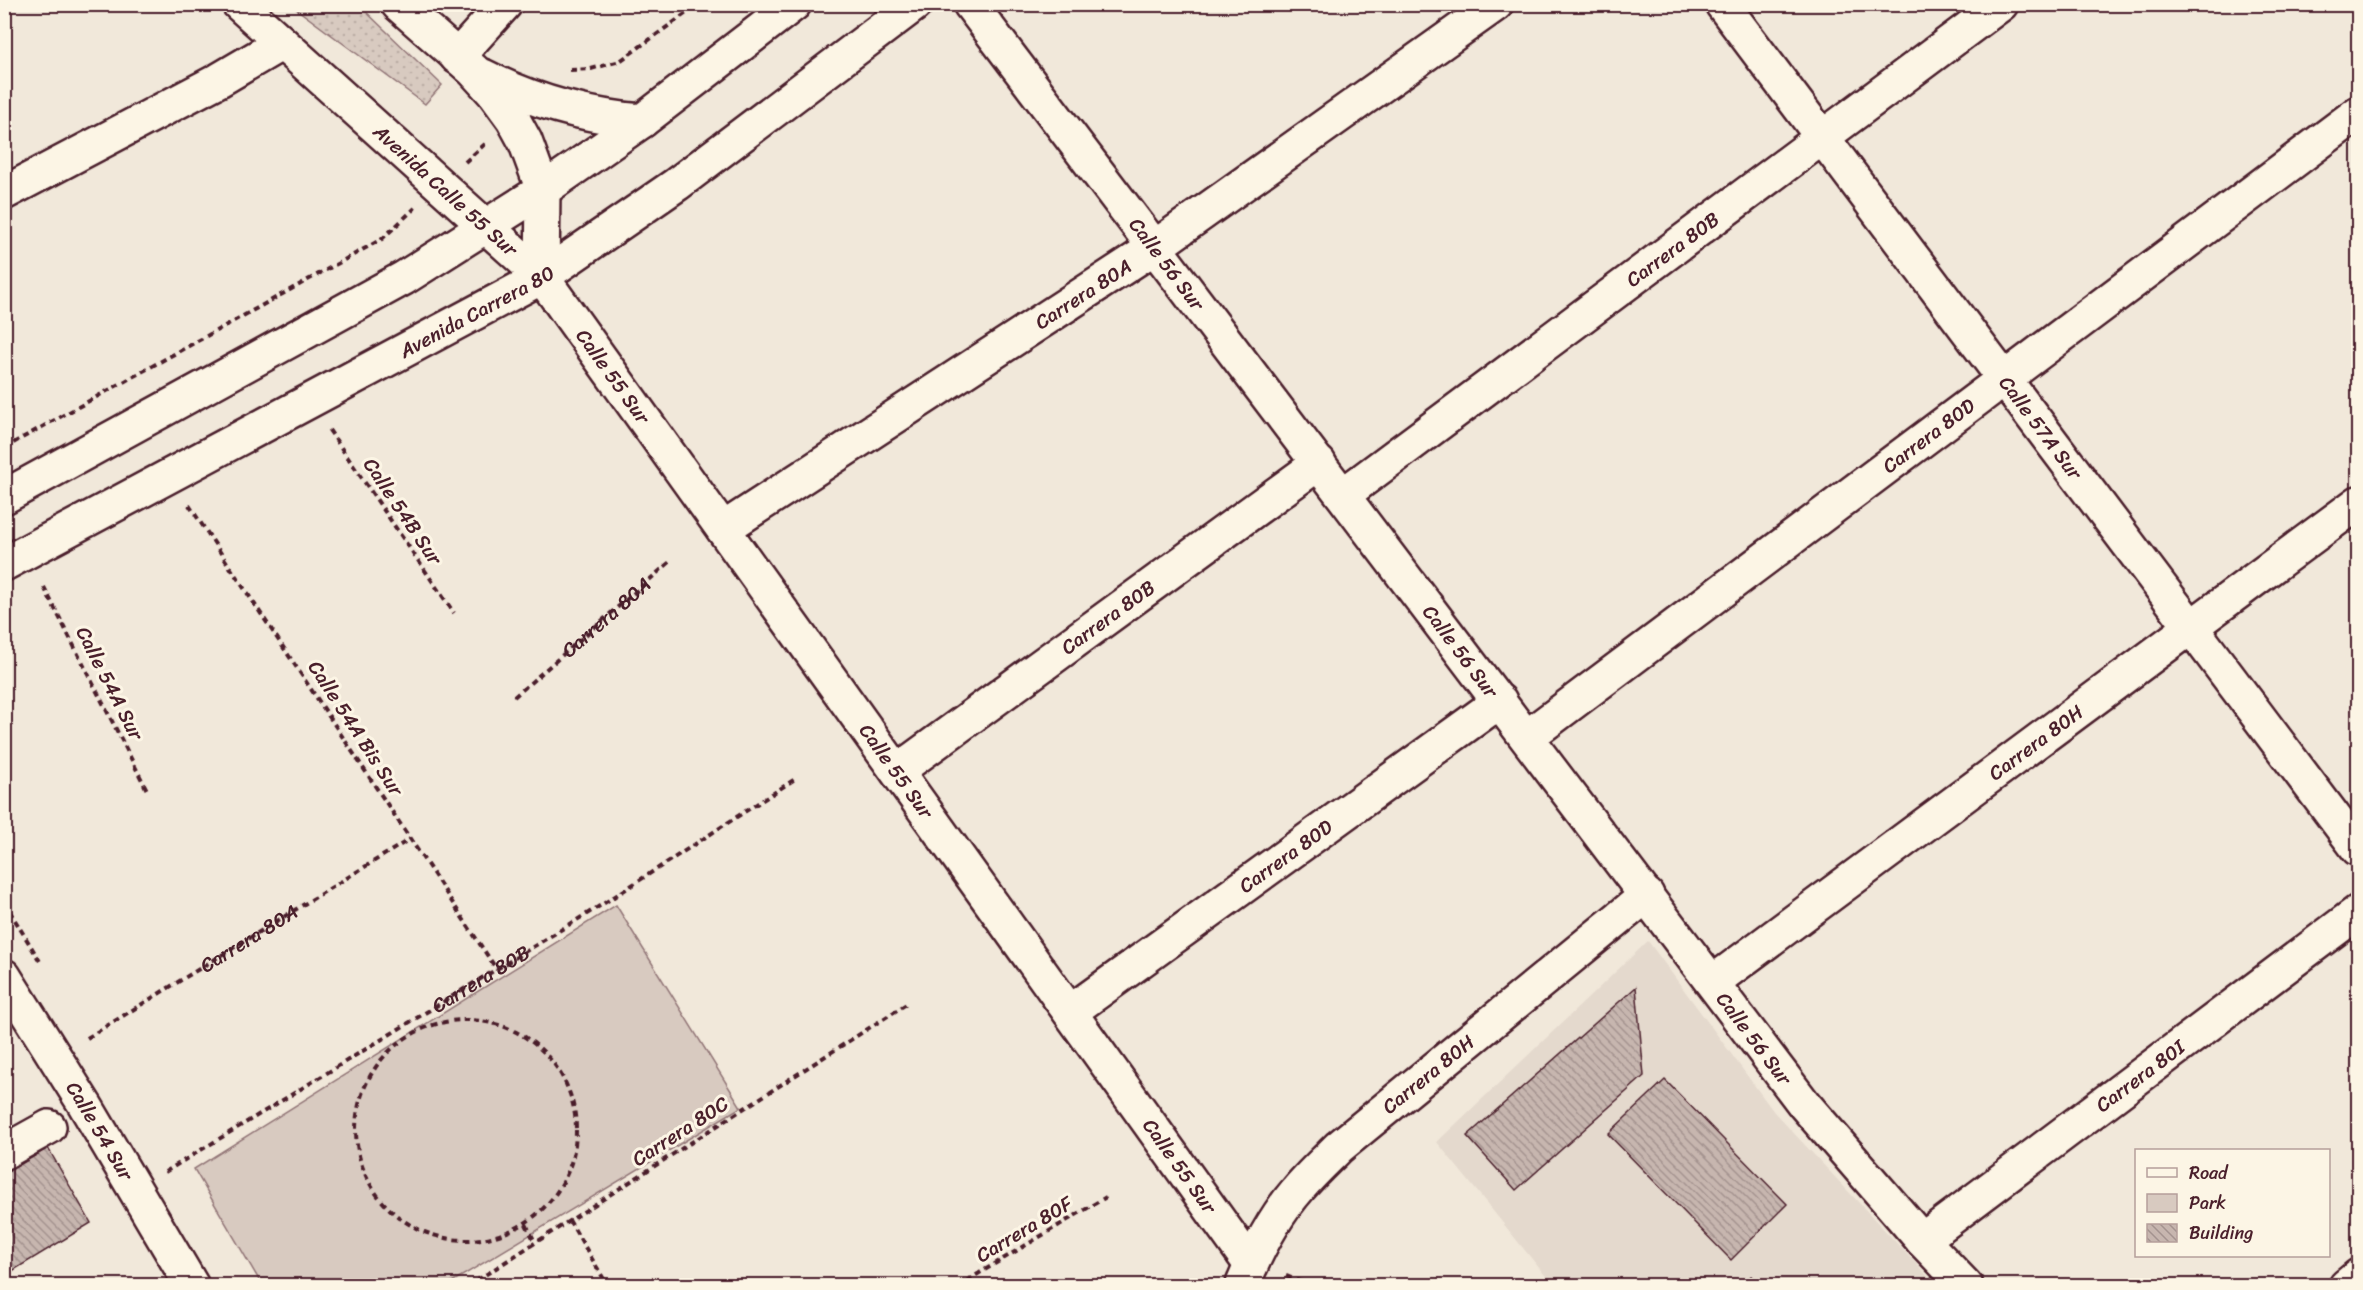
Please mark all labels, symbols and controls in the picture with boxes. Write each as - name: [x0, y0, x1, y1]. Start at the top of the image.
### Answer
- street label: Avenida Calle 55 Sur: [364, 115, 527, 267]
- street label: Carrera 80B: [1618, 202, 1728, 297]
- street label: Calle 56 Sur: [1119, 210, 1215, 320]
- street label: Carrera 80A: [1028, 250, 1139, 339]
- street label: Avenida Carrera 80: [392, 256, 562, 369]
- street label: Calle 55 Sur: [566, 321, 660, 433]
- street label: Calle 57A Sur: [1989, 368, 2092, 489]
- street label: Carrera 80D: [1874, 389, 1983, 483]
- street label: Calle 54B Sur: [354, 450, 453, 574]
- street label: Carrera 80A: [553, 568, 660, 667]
- street label: Carrera 80B: [1053, 571, 1163, 664]
- street label: Calle 56 Sur: [1413, 597, 1508, 707]
- street label: Calle 54A Sur: [66, 620, 154, 748]
- street label: Calle 54A Bis Sur: [298, 653, 414, 805]
- street label: Carrera 80H: [1981, 695, 2091, 790]
- street label: Calle 55 Sur: [850, 716, 944, 828]
- street label: Carrera 80D: [1231, 810, 1340, 903]
- street label: Carrera 80A: [193, 895, 305, 983]
- street label: Carrera 80B: [425, 935, 537, 1023]
- street label: Calle 56 Sur: [1707, 984, 1802, 1094]
- street label: Carrera 80H: [1374, 1026, 1483, 1123]
- street label: Carrera 80I: [2088, 1030, 2194, 1122]
- street label: Calle 54 Sur: [56, 1074, 144, 1189]
- street label: Carrera 80C: [625, 1087, 736, 1176]
- street label: Calle 55 Sur: [1133, 1111, 1227, 1223]
- legend: [2135, 1149, 2330, 1257]
- text: Road: [2189, 1157, 2229, 1189]
- street label: Carrera 80F: [969, 1186, 1081, 1272]
- text: Park: [2189, 1187, 2226, 1219]
- text: Building: [2189, 1217, 2253, 1249]

